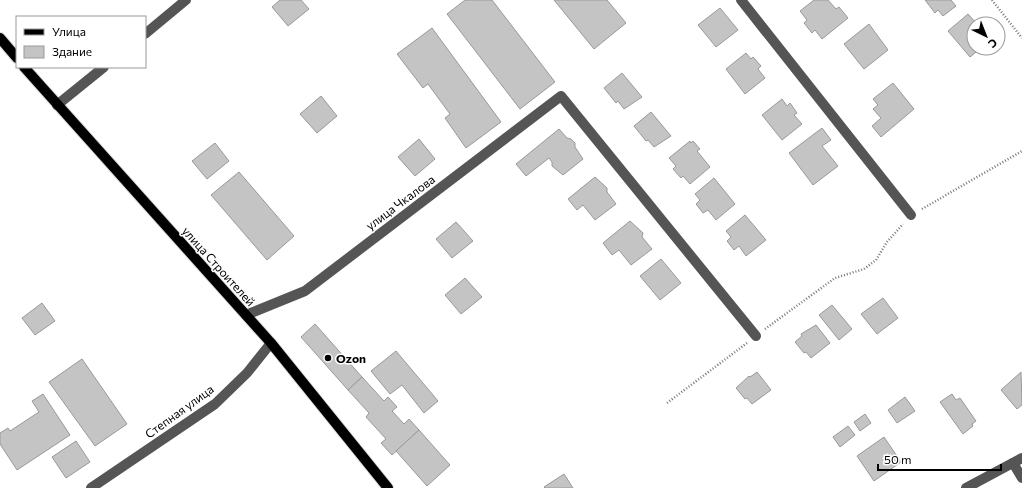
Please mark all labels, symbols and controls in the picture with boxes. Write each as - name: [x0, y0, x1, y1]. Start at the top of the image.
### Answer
- legend: [16, 16, 146, 68]
- north arrow: [966, 16, 1006, 56]
- text: Улица: [52, 24, 86, 38]
- text: С: [986, 36, 1000, 51]
- text: Здание: [52, 44, 92, 58]
- street label: улица Чкалова: [363, 172, 437, 232]
- street label: улица Строителей: [180, 223, 258, 309]
- place label: Ozon: [336, 351, 366, 365]
- marker: Ozon: [323, 353, 333, 363]
- street label: Степная улица: [142, 381, 216, 441]
- scale bar: [878, 446, 1001, 472]
- text: 50 m: [884, 452, 912, 466]

